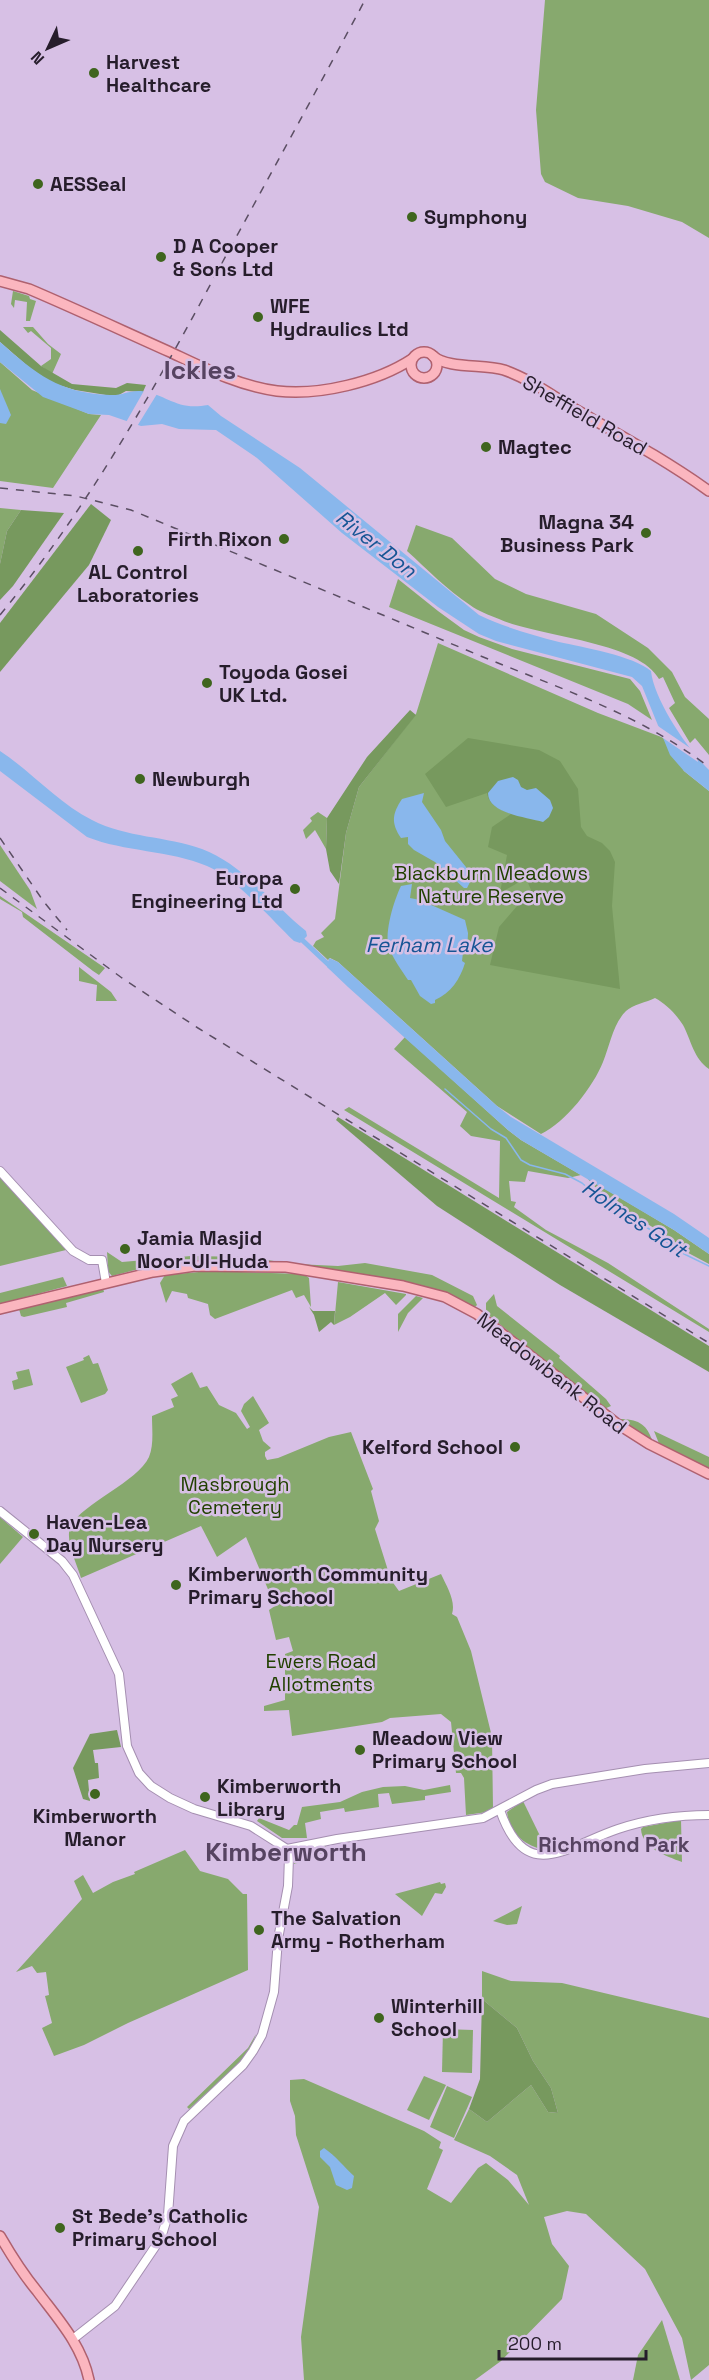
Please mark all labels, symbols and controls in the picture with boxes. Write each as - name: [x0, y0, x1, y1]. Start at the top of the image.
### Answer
- north arrow: [18, 18, 78, 78]
- text: N: [26, 47, 49, 69]
- place label: Harvest Healthcare: [106, 49, 211, 98]
- marker: Harvest Healthcare: [87, 66, 101, 80]
- place label: AESSeal: [50, 171, 126, 197]
- marker: AESSeal: [31, 177, 45, 191]
- place label: Symphony: [424, 204, 527, 230]
- marker: Symphony: [405, 210, 419, 224]
- place label: D A Cooper & Sons Ltd: [173, 233, 278, 282]
- marker: D A Cooper & Sons Ltd: [154, 250, 168, 264]
- place label: WFE Hydraulics Ltd: [270, 293, 409, 342]
- marker: WFE Hydraulics Ltd: [251, 310, 265, 324]
- district label: Ickles: [164, 353, 236, 387]
- street label: Sheffield Road: [518, 369, 652, 461]
- place label: Magtec: [498, 434, 572, 460]
- marker: Magtec: [479, 440, 493, 454]
- water label: River Don: [331, 504, 423, 584]
- place label: Magna 34 Business Park: [500, 509, 634, 558]
- place label: Firth Rixon: [168, 526, 272, 552]
- marker: Magna 34 Business Park: [639, 526, 653, 540]
- marker: Firth Rixon: [277, 532, 291, 546]
- marker: AL Control Laboratories: [131, 544, 145, 558]
- place label: AL Control Laboratories: [77, 559, 199, 608]
- place label: Toyoda Gosei UK Ltd.: [219, 659, 348, 708]
- marker: Toyoda Gosei UK Ltd.: [200, 676, 214, 690]
- place label: Newburgh: [152, 766, 250, 792]
- marker: Newburgh: [133, 772, 147, 786]
- park label: Blackburn Meadows Nature Reserve: [394, 860, 588, 909]
- place label: Europa Engineering Ltd: [131, 865, 283, 914]
- marker: Europa Engineering Ltd: [288, 882, 302, 896]
- water label: Ferham Lake: [366, 931, 494, 958]
- water label: Holmes Goit: [577, 1174, 694, 1265]
- place label: Jamia Masjid Noor-Ul-Huda: [137, 1225, 269, 1274]
- marker: Jamia Masjid Noor-Ul-Huda: [118, 1242, 132, 1256]
- street label: Meadowbank Road: [472, 1306, 632, 1440]
- place label: Kelford School: [362, 1434, 503, 1460]
- marker: Kelford School: [508, 1440, 522, 1454]
- park label: Masbrough Cemetery: [180, 1471, 290, 1520]
- place label: Haven-Lea Day Nursery: [46, 1509, 164, 1558]
- marker: Haven-Lea Day Nursery: [27, 1527, 41, 1541]
- place label: Kimberworth Community Primary School: [188, 1561, 428, 1610]
- marker: Kimberworth Community Primary School: [169, 1578, 183, 1592]
- park label: Ewers Road Allotments: [265, 1648, 377, 1697]
- place label: Meadow View Primary School: [372, 1725, 517, 1774]
- marker: Meadow View Primary School: [353, 1743, 367, 1757]
- place label: Kimberworth Library: [217, 1773, 341, 1822]
- marker: Kimberworth Manor: [88, 1787, 102, 1801]
- marker: Kimberworth Library: [198, 1790, 212, 1804]
- place label: Kimberworth Manor: [33, 1803, 157, 1852]
- district label: Richmond Park: [538, 1831, 690, 1858]
- district label: Kimberworth: [205, 1835, 367, 1869]
- place label: The Salvation Army - Rotherham: [271, 1905, 445, 1954]
- marker: The Salvation Army - Rotherham: [252, 1923, 266, 1937]
- place label: Winterhill School: [391, 1993, 483, 2042]
- marker: Winterhill School: [372, 2011, 386, 2025]
- place label: St Bede's Catholic Primary School: [72, 2203, 248, 2252]
- marker: St Bede's Catholic Primary School: [53, 2221, 67, 2235]
- scale bar: [499, 2323, 646, 2361]
- text: 200 m: [508, 2332, 562, 2355]

